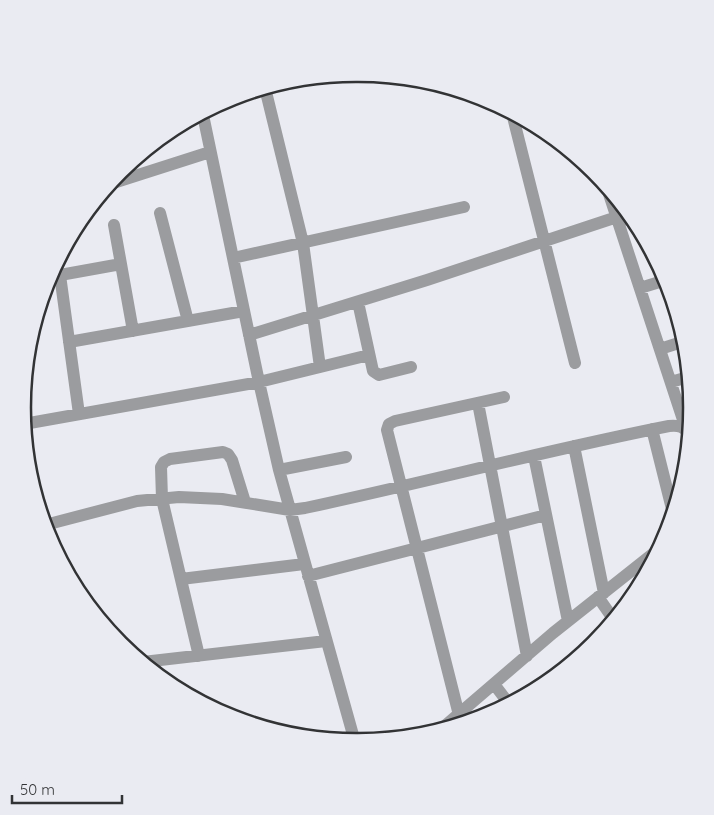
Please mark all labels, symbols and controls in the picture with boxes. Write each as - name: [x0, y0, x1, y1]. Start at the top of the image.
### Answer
- scale bar: [12, 772, 122, 804]
- text: 50 m: [20, 780, 55, 799]

